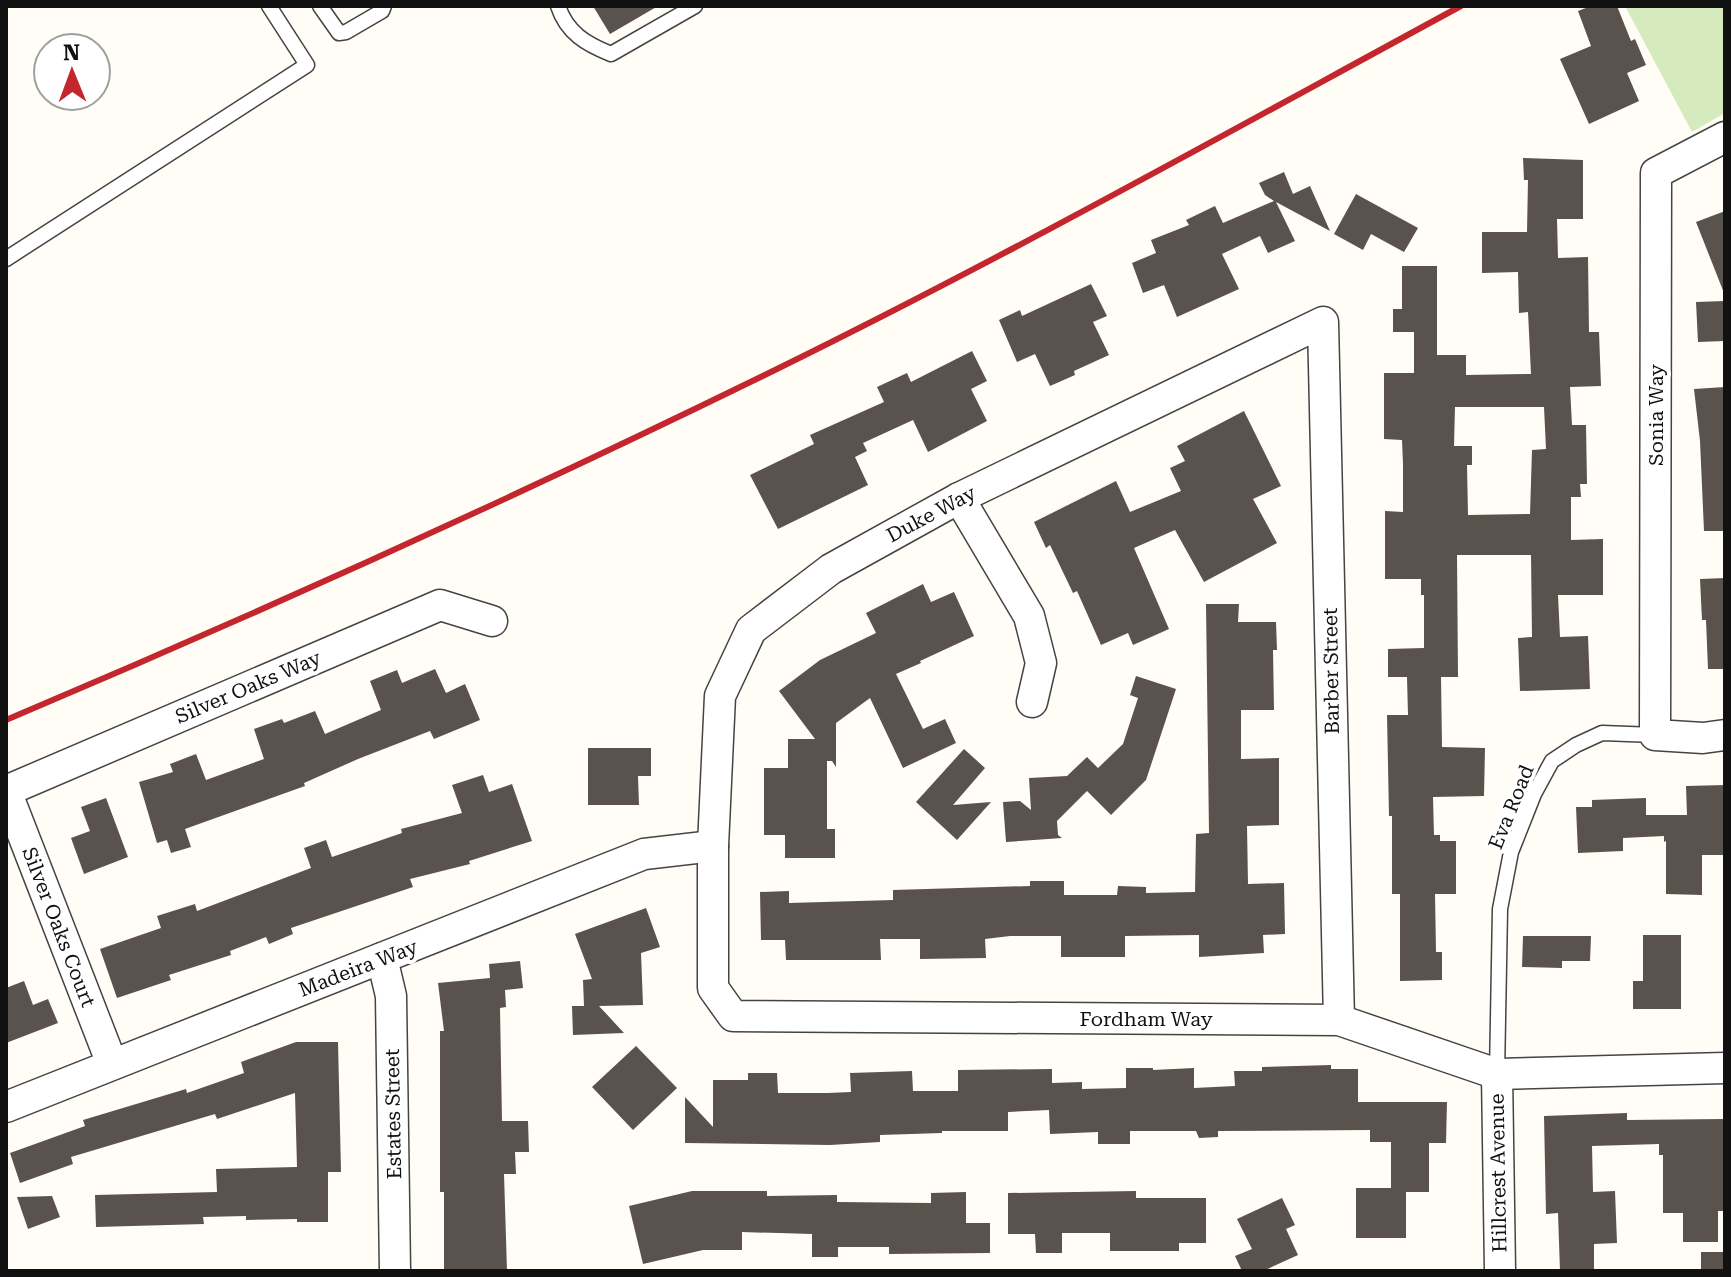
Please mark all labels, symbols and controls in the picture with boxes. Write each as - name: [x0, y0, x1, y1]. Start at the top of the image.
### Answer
- north arrow: [32, 32, 112, 112]
- text: N: [63, 40, 80, 65]
- street label: Sonia Way: [1644, 364, 1668, 466]
- street label: Duke Way: [882, 480, 980, 548]
- street label: Barber Street: [1318, 607, 1344, 735]
- street label: Silver Oaks Way: [172, 645, 325, 728]
- street label: Eva Road: [1483, 761, 1539, 853]
- street label: Silver Oaks Court: [17, 844, 101, 1011]
- street label: Madeira Way: [295, 934, 421, 1002]
- street label: Fordham Way: [1080, 1007, 1213, 1031]
- street label: Estates Street: [380, 1048, 406, 1180]
- street label: Hillcrest Avenue: [1485, 1093, 1511, 1253]

